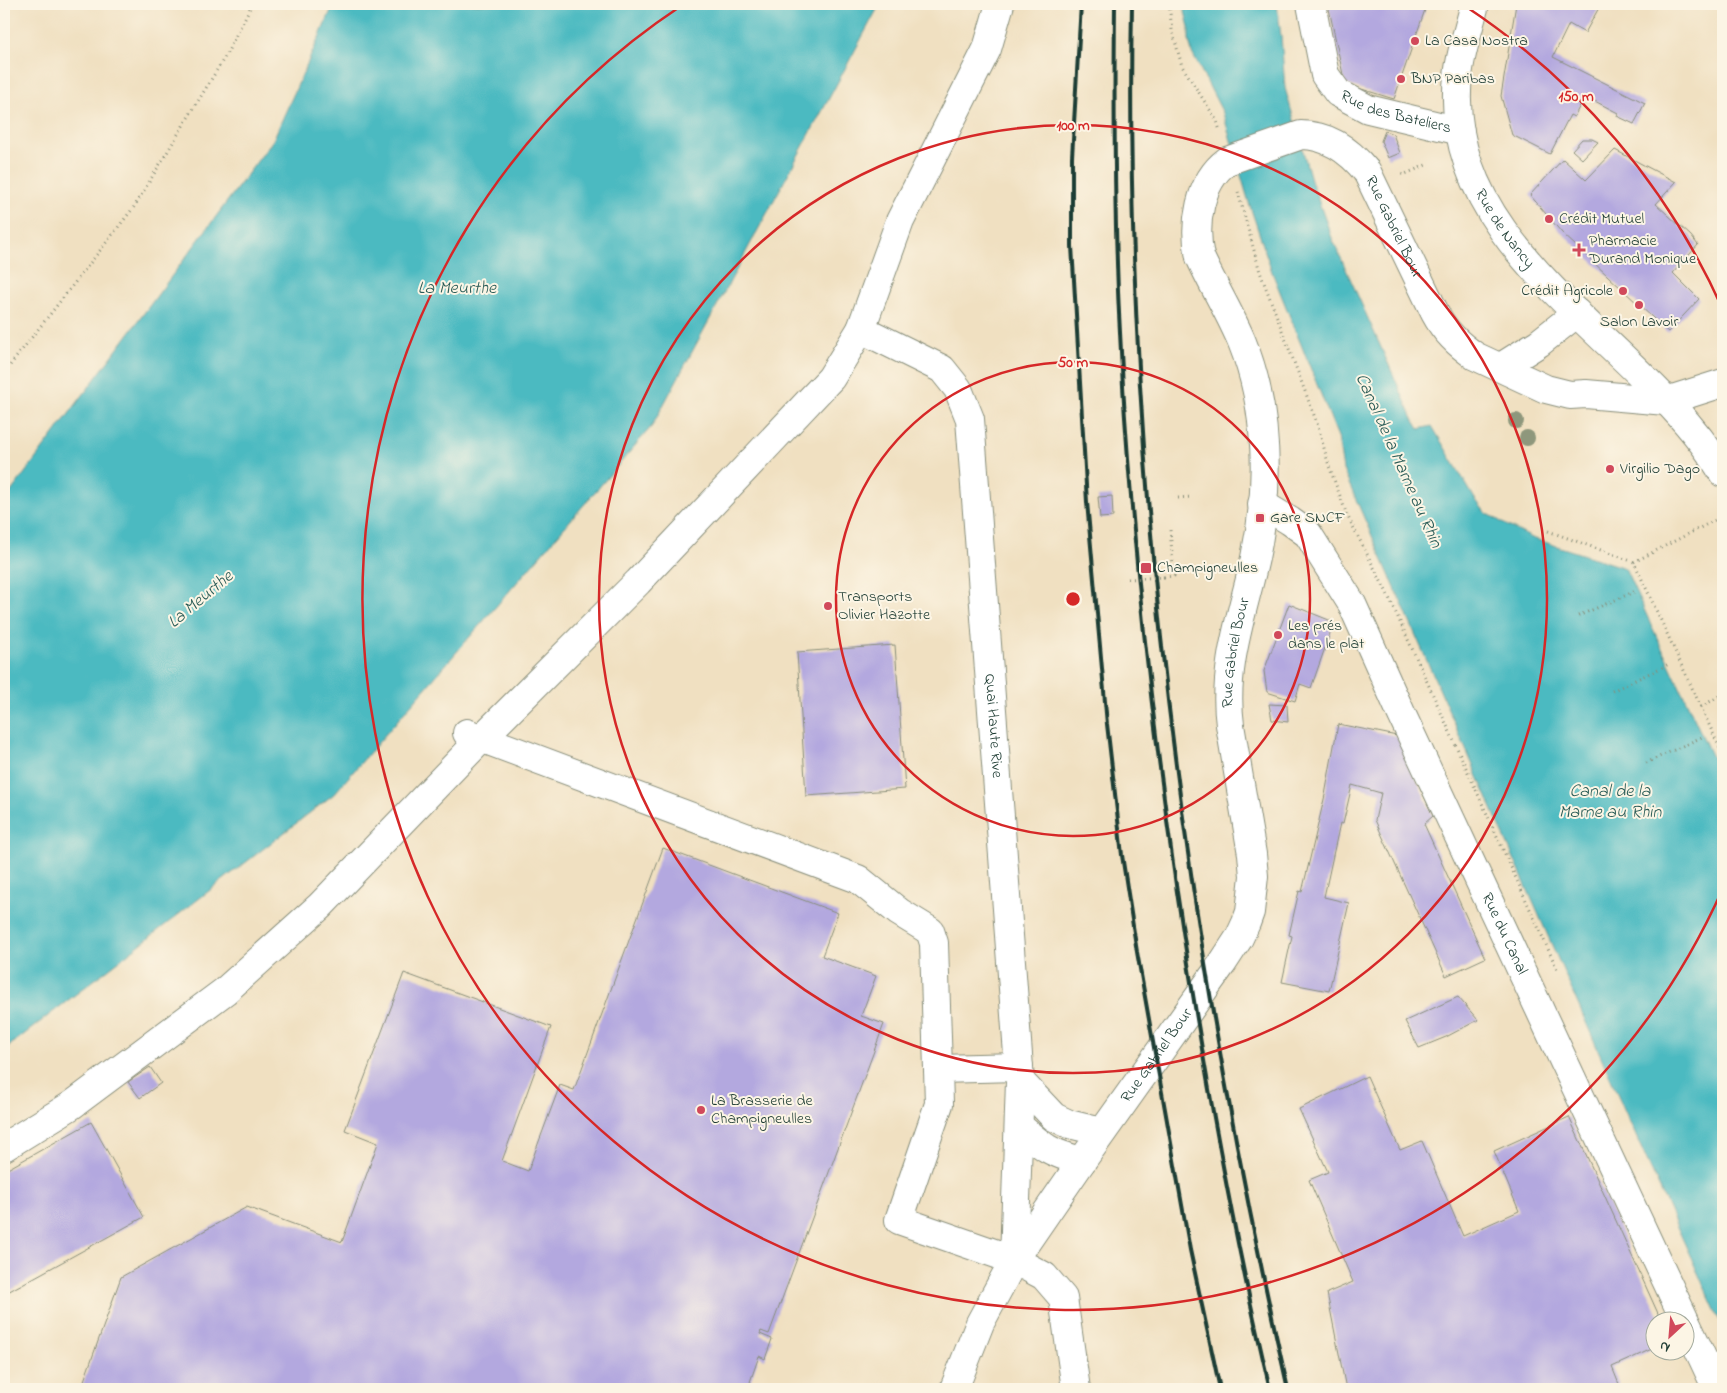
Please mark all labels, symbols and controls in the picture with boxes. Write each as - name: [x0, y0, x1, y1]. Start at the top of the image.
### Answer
- place label: La Casa Nostra: [1425, 29, 1528, 53]
- marker: La Casa Nostra: [1409, 35, 1421, 47]
- place label: BNP Paribas: [1410, 67, 1495, 91]
- marker: BNP Paribas: [1395, 73, 1407, 85]
- street label: Rue des Bateliers: [1336, 84, 1454, 140]
- text: 150 m: [1558, 86, 1594, 108]
- text: 100 m: [1056, 115, 1090, 137]
- street label: Rue Gabriel Bour: [1359, 172, 1428, 282]
- street label: Rue de Nancy: [1468, 185, 1541, 274]
- place label: Crédit Mutuel: [1559, 207, 1645, 231]
- marker: Crédit Mutuel: [1543, 213, 1555, 225]
- place label: Pharmacie Durand Monique: [1588, 229, 1697, 271]
- marker: Pharmacie Durand Monique: [1573, 244, 1585, 256]
- water label: La Meurthe: [418, 276, 497, 302]
- place label: Crédit Agricole: [1521, 279, 1614, 303]
- marker: Crédit Agricole: [1617, 285, 1629, 297]
- marker: Salon Lavoir: [1633, 299, 1645, 311]
- place label: Salon Lavoir: [1600, 310, 1678, 334]
- text: 50 m: [1058, 352, 1089, 374]
- water label: Canal de la Marne au Rhin: [1348, 370, 1449, 553]
- place label: Virgilio Dago: [1619, 457, 1700, 481]
- marker: Virgilio Dago: [1604, 463, 1616, 475]
- place label: Gare SNCF: [1270, 506, 1346, 530]
- marker: Gare SNCF: [1254, 512, 1266, 524]
- place label: Champigneulles: [1157, 556, 1258, 580]
- marker: Champigneulles: [1139, 561, 1153, 575]
- water label: La Meurthe: [163, 564, 240, 635]
- place label: Transports Olivier Hazotte: [838, 585, 931, 627]
- centre of rings: [1064, 590, 1082, 608]
- street label: Rue Gabriel Bour: [1216, 595, 1257, 708]
- marker: Transports Olivier Hazotte: [822, 600, 834, 612]
- place label: Les prés dans le plat: [1288, 614, 1365, 656]
- marker: Les prés dans le plat: [1272, 629, 1284, 641]
- street label: Quai Haute Rive: [977, 673, 1009, 780]
- water label: Canal de la Marne au Rhin: [1559, 779, 1662, 826]
- street label: Rue du Canal: [1475, 889, 1534, 979]
- street label: Rue Gabriel Bour: [1115, 1003, 1199, 1108]
- place label: La Brasserie de Champigneulles: [711, 1089, 813, 1131]
- marker: La Brasserie de Champigneulles: [695, 1104, 707, 1116]
- north arrow: [1644, 1310, 1694, 1360]
- text: N: [1656, 1335, 1674, 1358]

